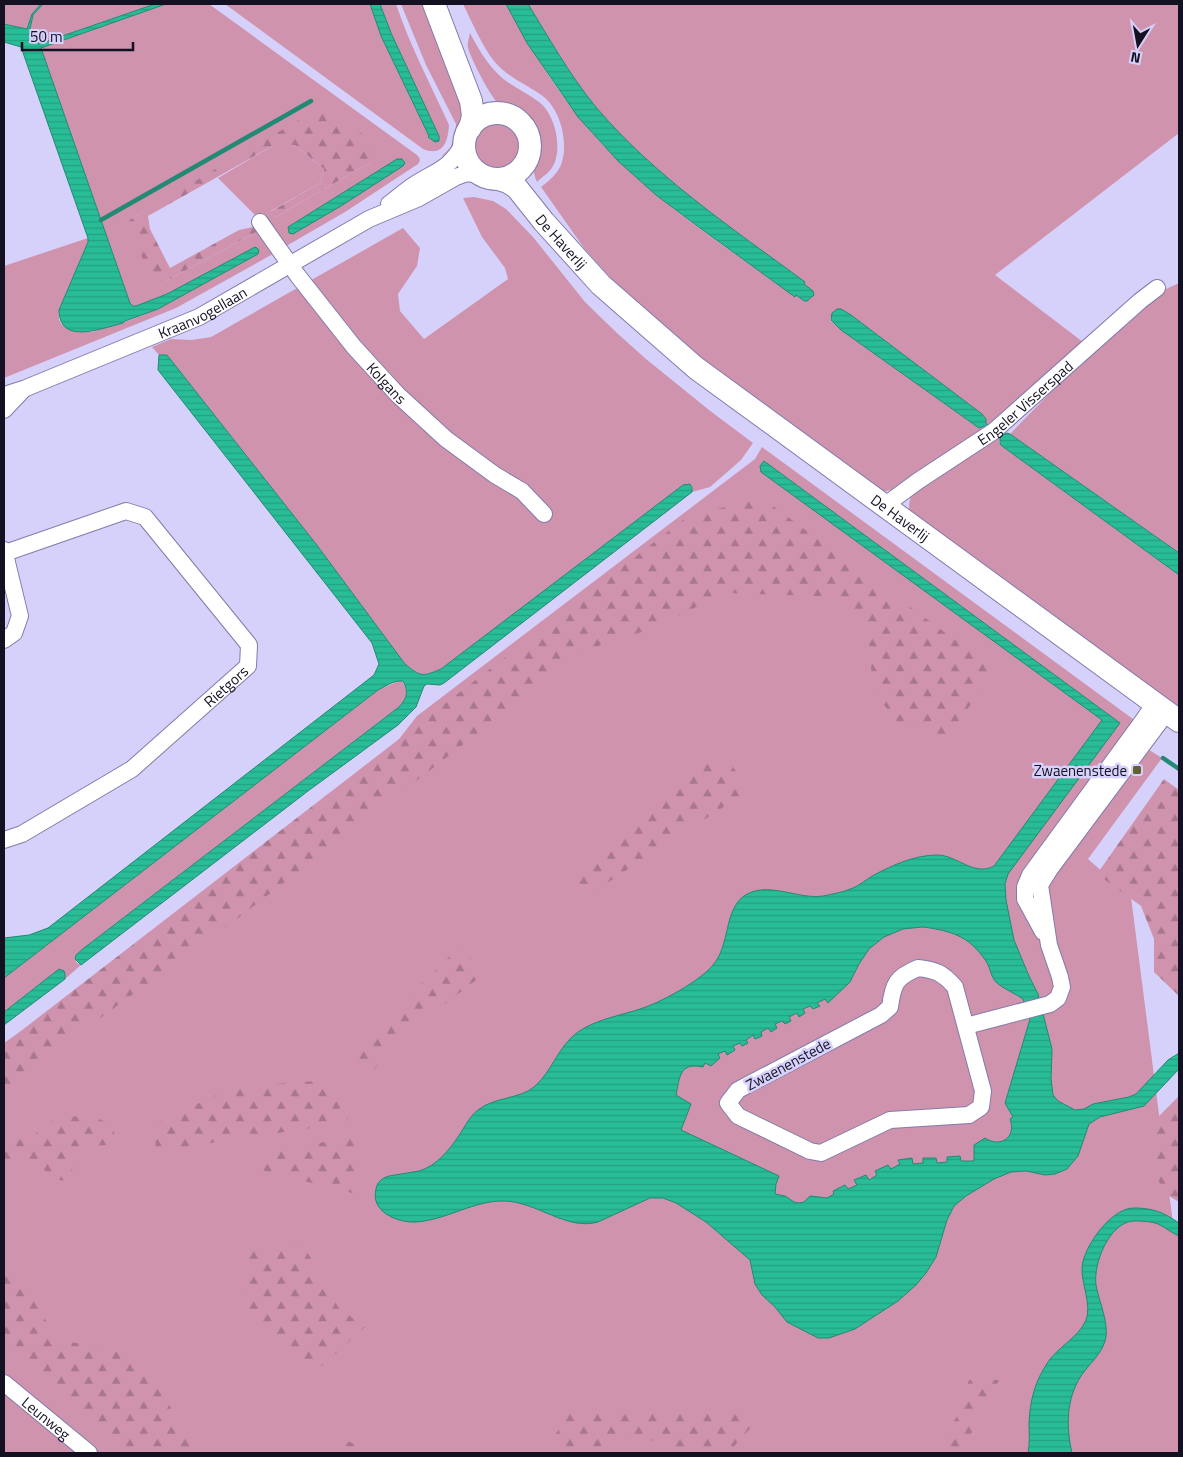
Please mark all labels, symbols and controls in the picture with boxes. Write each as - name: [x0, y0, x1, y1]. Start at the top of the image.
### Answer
- scale bar: [22, 20, 134, 52]
- north arrow: [1113, 20, 1163, 70]
- text: 50 m: [30, 25, 63, 48]
- text: N: [1129, 47, 1142, 69]
- street label: De Haverlij: [530, 209, 593, 274]
- street label: Kraanvogellaan: [154, 280, 251, 344]
- street label: Engeler Visserspad: [972, 355, 1078, 451]
- street label: Kolgans: [361, 357, 412, 409]
- street label: De Haverlij: [866, 488, 935, 547]
- street label: Rietgors: [198, 660, 253, 712]
- place label: Zwaenenstede: [1034, 759, 1127, 782]
- marker: Zwaenenstede: [1131, 764, 1143, 776]
- street label: Zwaenenstede: [741, 1032, 835, 1096]
- street label: Leunweg: [17, 1391, 76, 1445]

